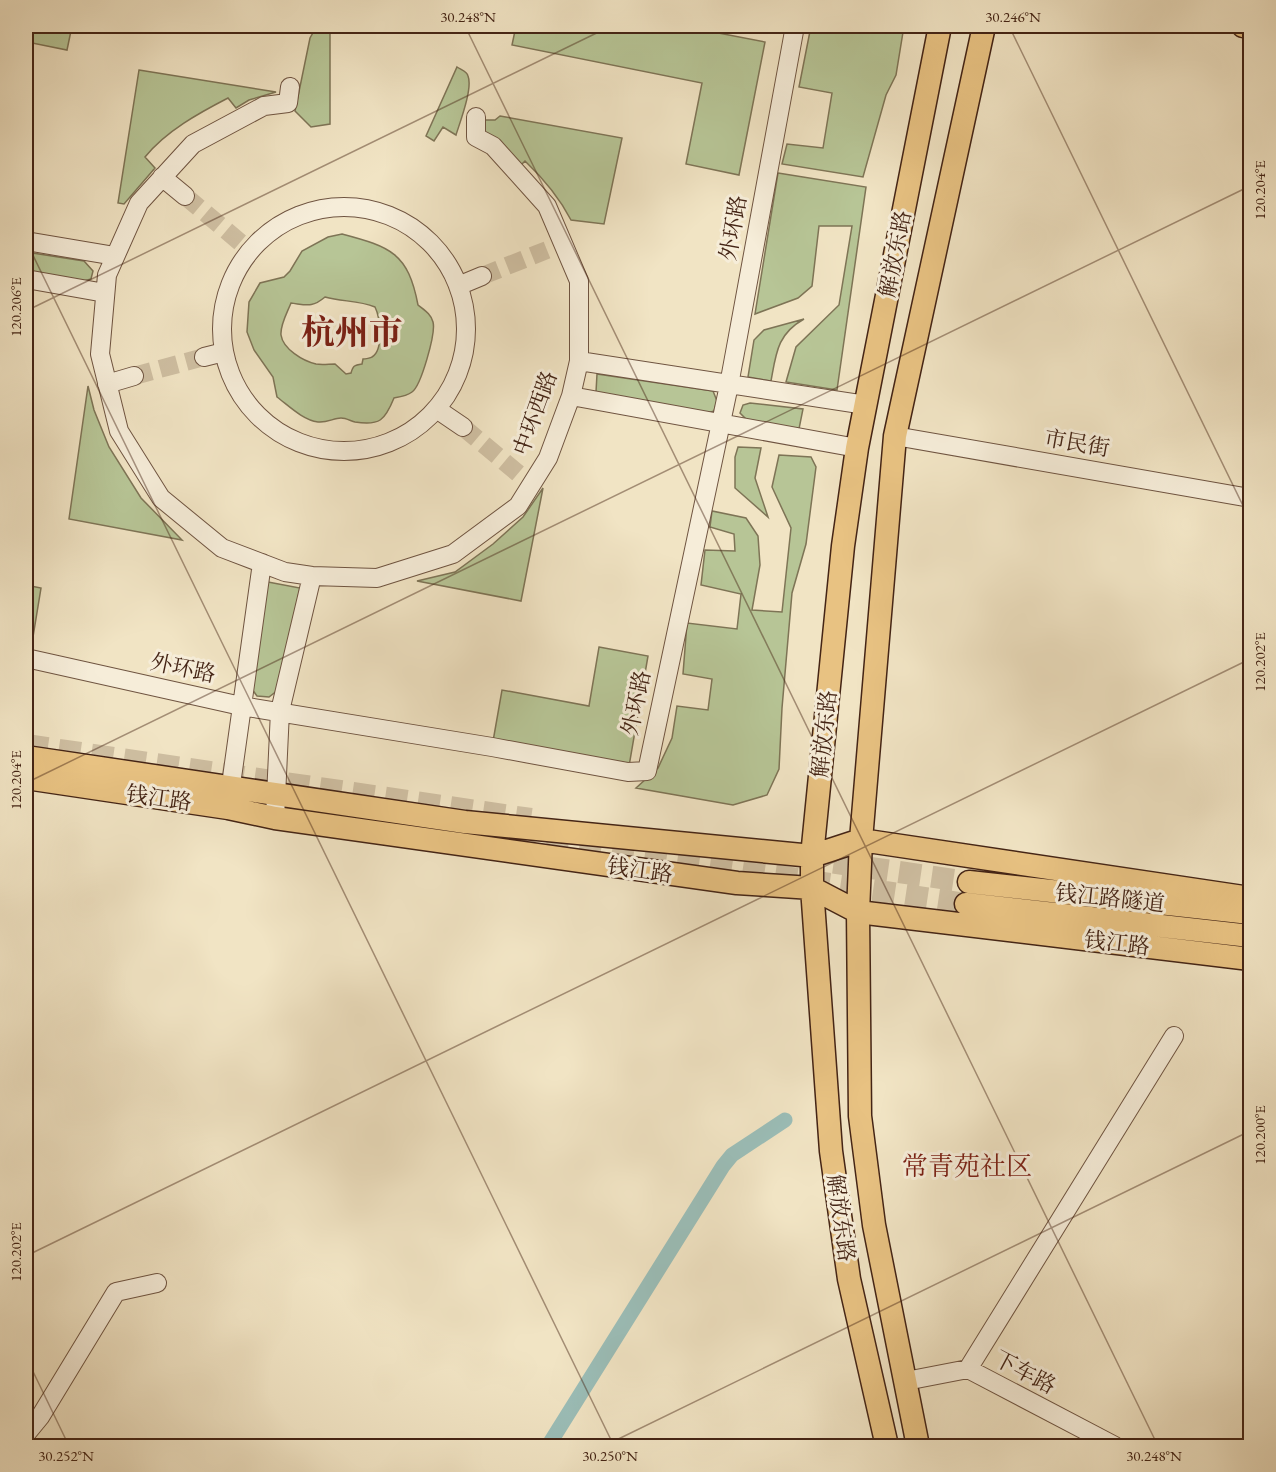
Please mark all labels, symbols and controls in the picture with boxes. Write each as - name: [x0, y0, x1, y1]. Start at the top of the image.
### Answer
- text: 30.248°N: [440, 7, 496, 26]
- text: 30.246°N: [985, 7, 1041, 26]
- text: 120.204°E: [1250, 160, 1269, 220]
- street label: 外环路: [713, 193, 753, 263]
- street label: 解放东路: [872, 208, 918, 300]
- text: 120.206°E: [6, 277, 25, 337]
- district label: 杭州市: [301, 310, 403, 354]
- street label: 中环西路: [506, 367, 564, 459]
- street label: 市民街: [1042, 423, 1112, 463]
- text: 120.202°E: [1250, 632, 1269, 692]
- street label: 外环路: [148, 647, 218, 689]
- street label: 外环路: [615, 668, 657, 738]
- street label: 解放东路: [805, 689, 843, 779]
- text: 120.204°E: [6, 750, 25, 810]
- street label: 钱江路: [124, 779, 194, 817]
- street label: 钱江路: [605, 851, 675, 889]
- street label: 钱江路隧道: [1054, 878, 1166, 918]
- street label: 钱江路: [1082, 925, 1152, 961]
- text: 120.200°E: [1250, 1105, 1269, 1165]
- district label: 常青苑社区: [902, 1149, 1032, 1183]
- street label: 解放东路: [821, 1172, 861, 1264]
- text: 120.202°E: [6, 1222, 25, 1282]
- street label: 下车路: [989, 1344, 1061, 1400]
- text: 30.252°N: [38, 1446, 94, 1465]
- text: 30.250°N: [582, 1446, 638, 1465]
- text: 30.248°N: [1126, 1446, 1182, 1465]

